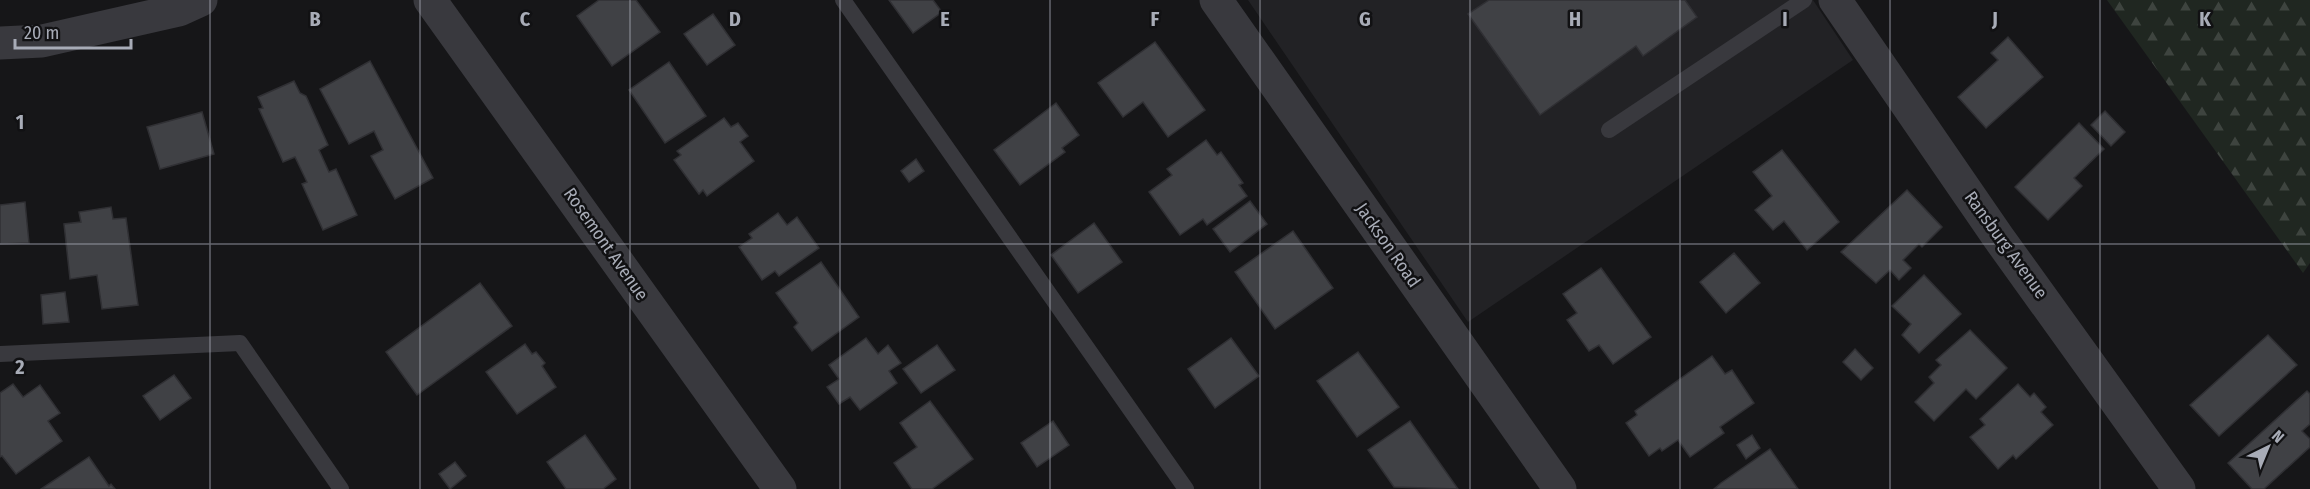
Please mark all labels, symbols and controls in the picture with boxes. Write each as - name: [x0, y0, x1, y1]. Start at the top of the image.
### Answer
- text: B: [309, 7, 321, 31]
- text: C: [520, 7, 531, 31]
- text: D: [729, 7, 741, 31]
- text: E: [940, 7, 950, 31]
- text: F: [1151, 7, 1160, 31]
- text: G: [1359, 7, 1371, 31]
- text: H: [1569, 7, 1581, 31]
- text: I: [1782, 7, 1788, 31]
- text: J: [1991, 7, 1998, 31]
- text: K: [2199, 7, 2211, 31]
- scale bar: [15, 12, 130, 50]
- text: 20 m: [24, 22, 59, 44]
- text: 1: [16, 110, 24, 134]
- street label: Rosemont Avenue: [559, 183, 653, 305]
- street label: Ransburg Avenue: [1960, 187, 2052, 303]
- street label: Jackson Road: [1351, 199, 1425, 291]
- text: 2: [14, 355, 25, 379]
- north arrow: [2238, 417, 2298, 477]
- text: N: [2268, 426, 2288, 447]

